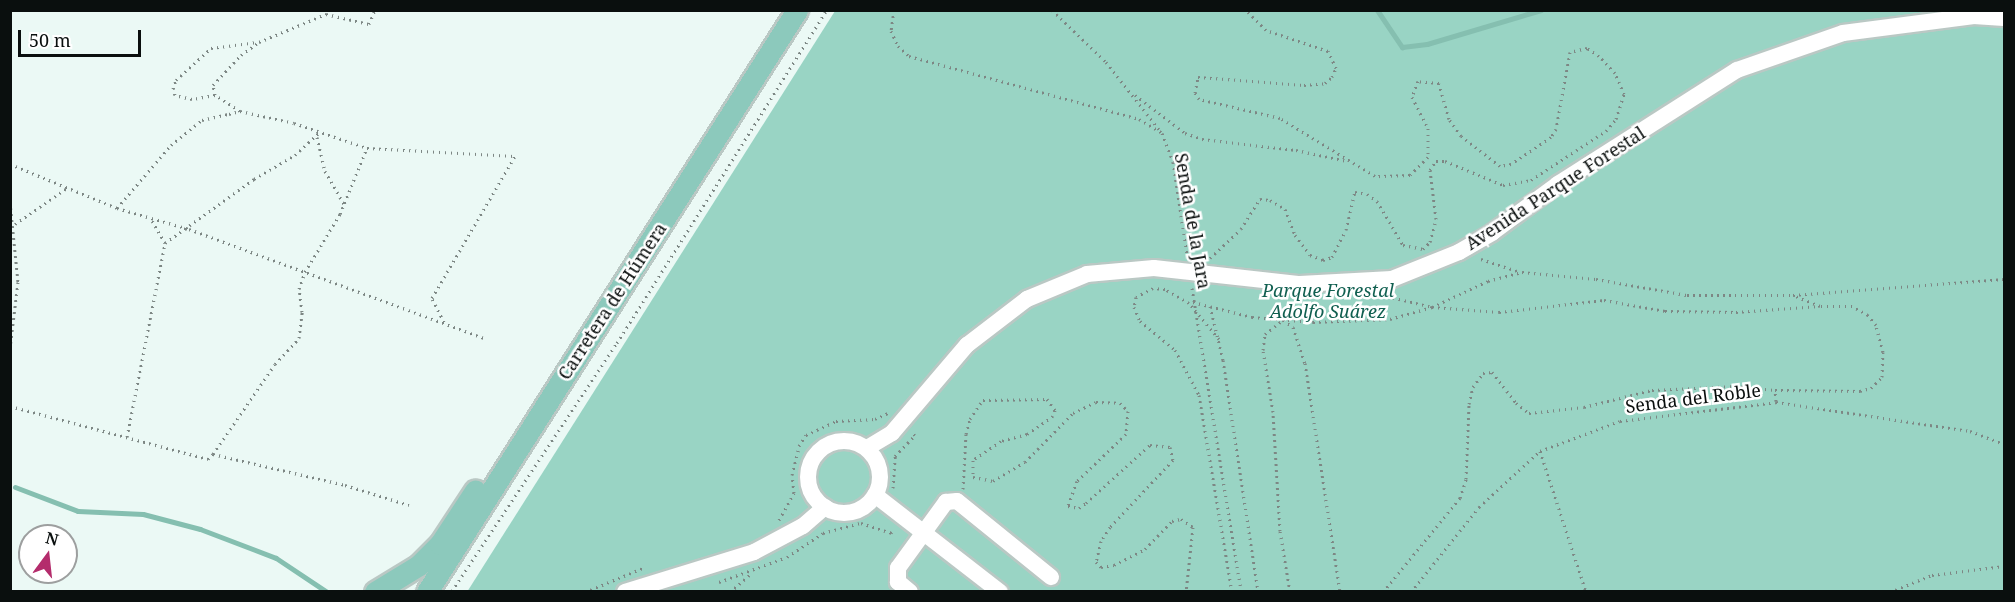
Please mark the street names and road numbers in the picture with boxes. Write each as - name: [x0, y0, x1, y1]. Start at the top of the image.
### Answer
- street label: Avenida Parque Forestal: [1461, 122, 1649, 254]
- street label: Senda de la Jara: [1170, 151, 1216, 291]
- street label: Carretera de Húmera: [553, 219, 671, 383]
- street label: Senda del Roble: [1624, 379, 1762, 417]

